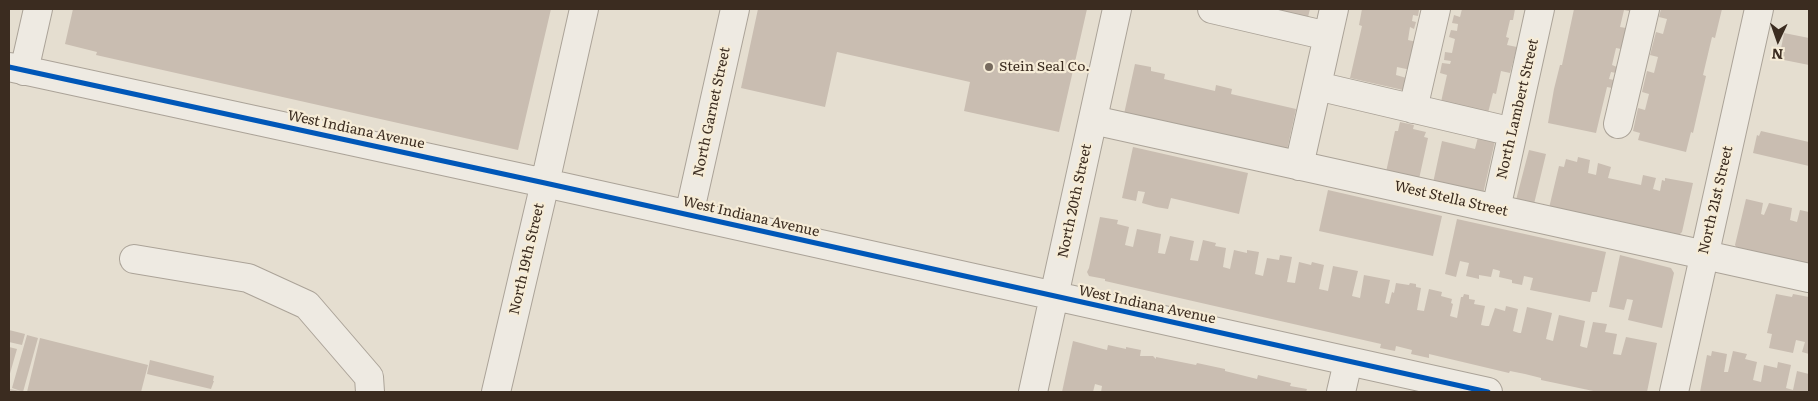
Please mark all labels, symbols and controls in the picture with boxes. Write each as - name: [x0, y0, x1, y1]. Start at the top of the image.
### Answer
- north arrow: [1753, 15, 1803, 65]
- street label: North Lambert Street: [1494, 37, 1542, 181]
- street label: North Garnet Street: [690, 45, 734, 179]
- text: N: [1771, 45, 1784, 65]
- place label: Stein Seal Co.: [999, 59, 1090, 75]
- marker: Stein Seal Co.: [983, 61, 995, 73]
- street label: West Indiana Avenue: [286, 107, 426, 153]
- street label: North 20th Street: [1055, 142, 1095, 260]
- street label: North 21st Street: [1695, 144, 1737, 256]
- street label: West Stella Street: [1392, 178, 1510, 220]
- street label: West Indiana Avenue: [681, 193, 821, 241]
- street label: North 19th Street: [506, 201, 548, 317]
- street label: West Indiana Avenue: [1077, 282, 1217, 328]

